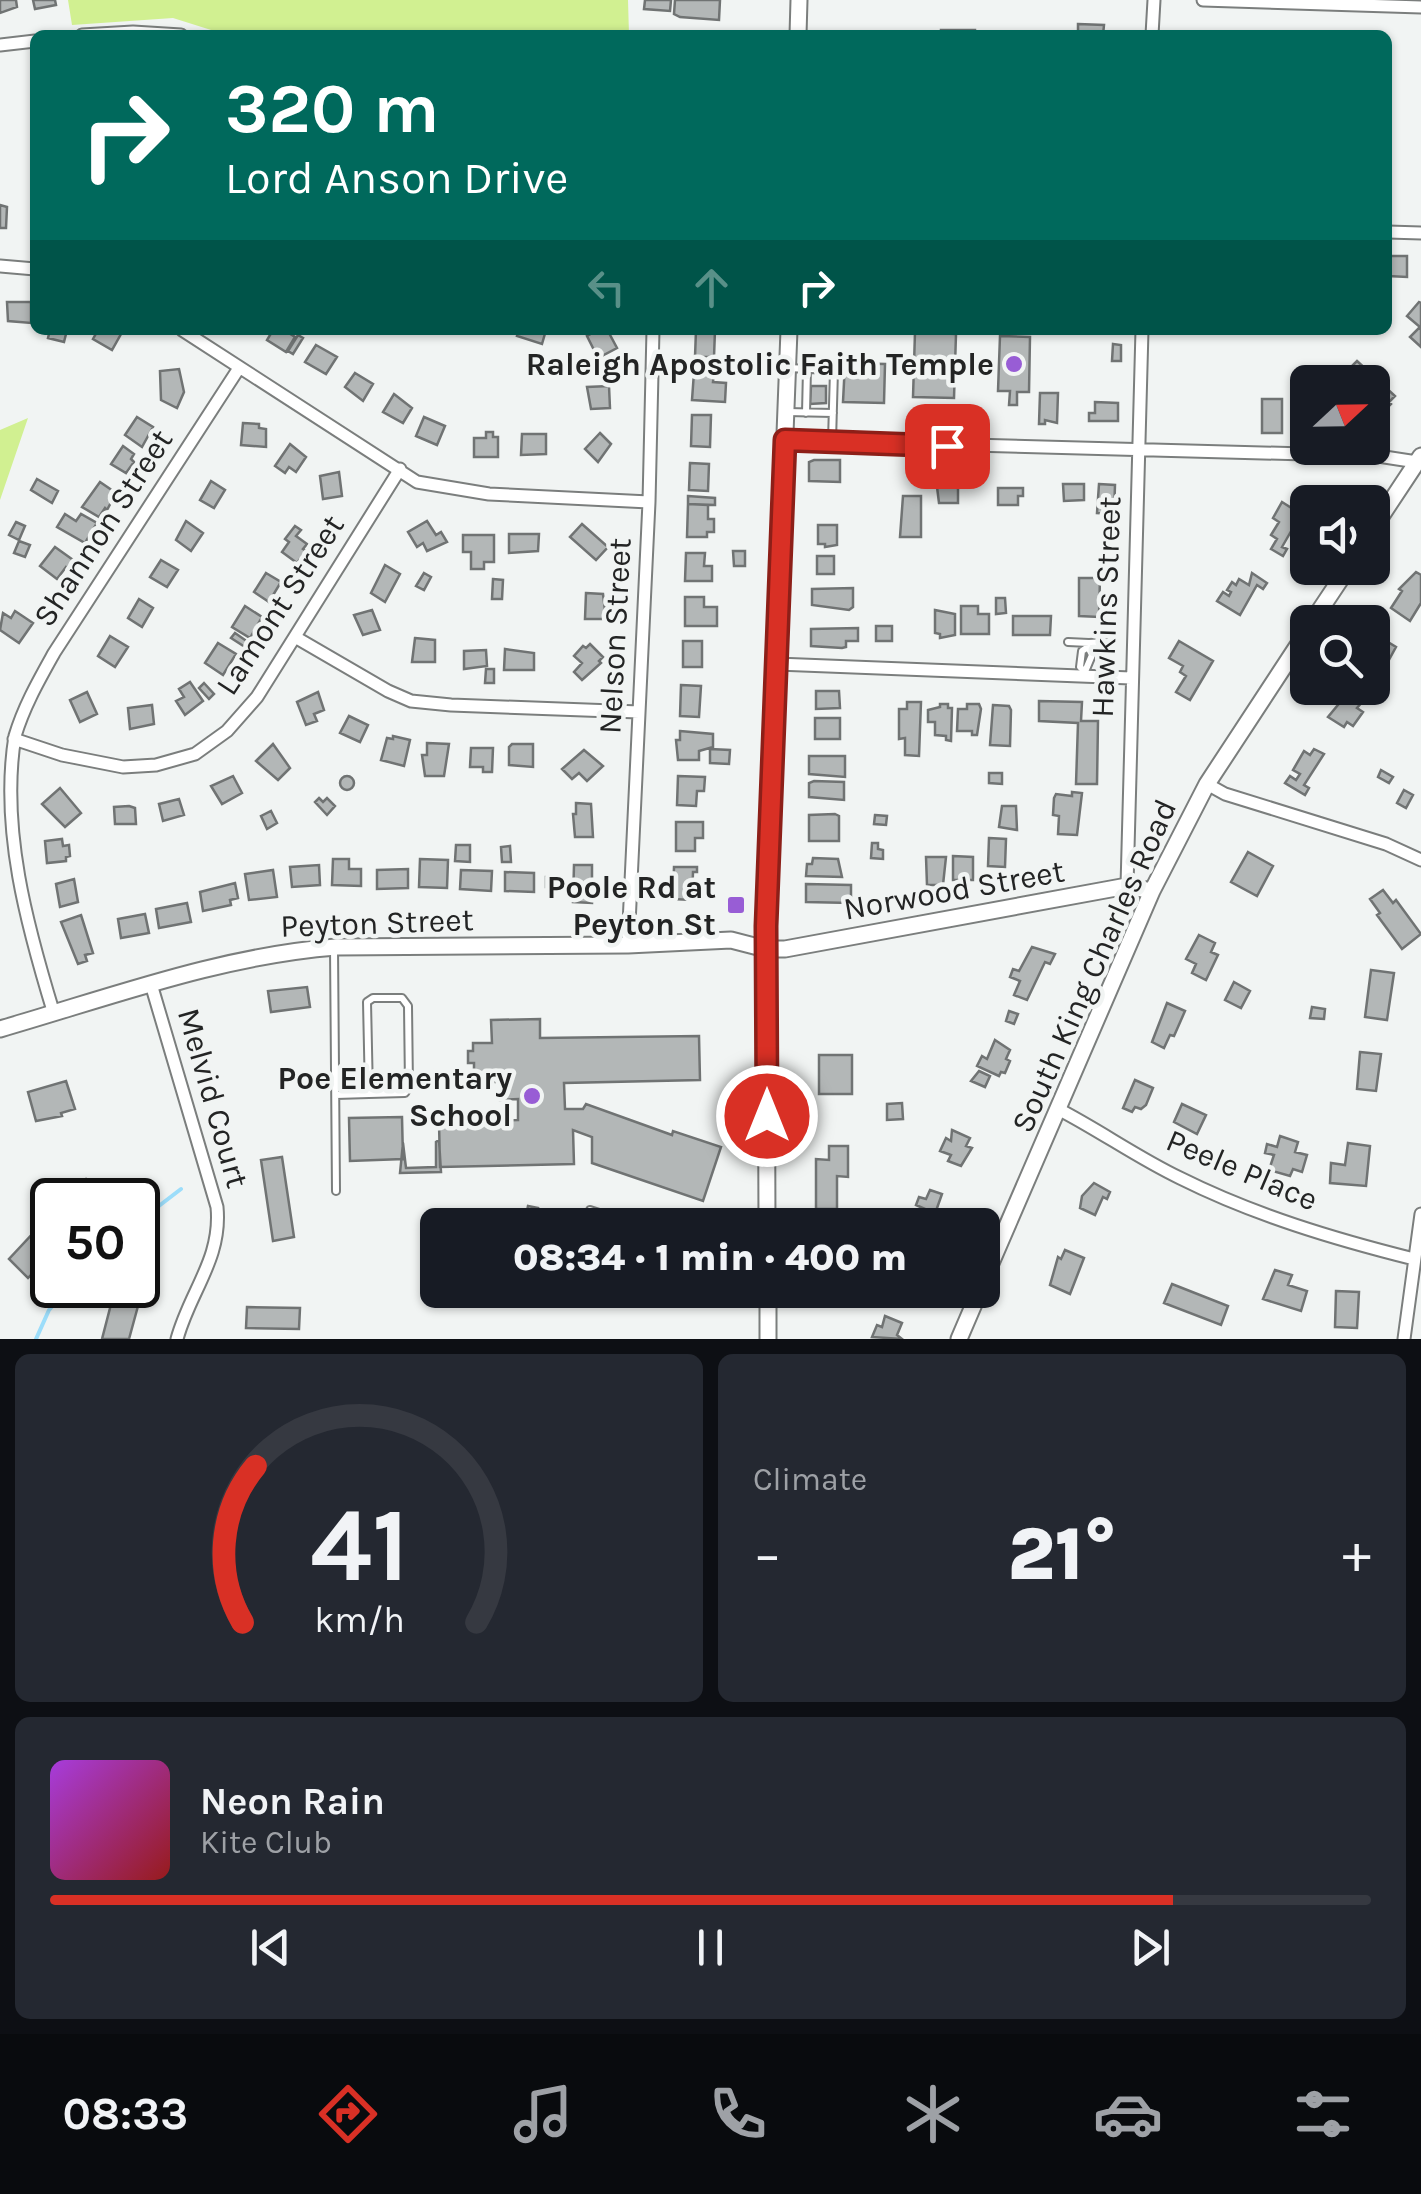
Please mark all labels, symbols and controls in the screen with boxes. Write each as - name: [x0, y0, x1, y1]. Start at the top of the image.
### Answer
- text: 320 m: [225, 68, 439, 150]
- icon: right: [60, 70, 190, 200]
- text: Lord Anson Drive: [225, 152, 568, 204]
- icon: left: [579, 260, 634, 315]
- icon: ahead: [684, 260, 739, 315]
- icon: right: [789, 260, 844, 315]
- place label: Raleigh Apostolic Faith Temple: [526, 346, 994, 383]
- marker: Raleigh Apostolic Faith Temple: [1003, 353, 1025, 375]
- north arrow: [1290, 365, 1390, 465]
- map controls: [1290, 365, 1390, 705]
- pin: [905, 404, 990, 489]
- icon: arrive: [920, 419, 975, 474]
- street label: Shannon Street: [26, 423, 180, 633]
- button: sound: [1290, 485, 1390, 585]
- street label: Hawkins Street: [1084, 496, 1128, 718]
- street label: Lamont Street: [208, 508, 352, 702]
- street label: Nelson Street: [591, 537, 639, 735]
- button: search: [1290, 605, 1390, 705]
- street label: South King Charles Road: [1004, 794, 1184, 1138]
- street label: Norwood Street: [841, 852, 1067, 928]
- place label: Poole Rd at Peyton St: [547, 869, 716, 943]
- marker: Poole Rd at Peyton St: [725, 894, 747, 916]
- street label: Peyton Street: [280, 901, 474, 945]
- street label: Melvid Court: [170, 1004, 256, 1192]
- place label: Poe Elementary School: [278, 1060, 512, 1134]
- position arrow: [715, 1064, 819, 1168]
- marker: Poe Elementary School: [521, 1085, 543, 1107]
- street label: Peele Place: [1161, 1122, 1323, 1218]
- speed limit sign: 50: [30, 1178, 160, 1308]
- text: 08:34 · 1 min · 400 m: [513, 1235, 907, 1280]
- text: Climate: [753, 1461, 867, 1498]
- text: 41: [310, 1485, 408, 1606]
- text: 21°: [1007, 1510, 1117, 1598]
- text: −: [753, 1522, 782, 1586]
- text: +: [1342, 1522, 1371, 1586]
- text: km/h: [314, 1599, 404, 1641]
- text: Neon Rain: [200, 1779, 385, 1824]
- text: Kite Club: [200, 1824, 332, 1861]
- icon: previous: [243, 1920, 298, 1975]
- icon: pause: [683, 1920, 738, 1975]
- icon: next: [1123, 1920, 1178, 1975]
- icon: directions: [313, 2079, 383, 2149]
- icon: music: [508, 2079, 578, 2149]
- icon: phone: [703, 2079, 773, 2149]
- icon: climate: [898, 2079, 968, 2149]
- icon: car: [1093, 2079, 1163, 2149]
- icon: filters: [1288, 2079, 1358, 2149]
- text: 08:33: [63, 2088, 188, 2140]

